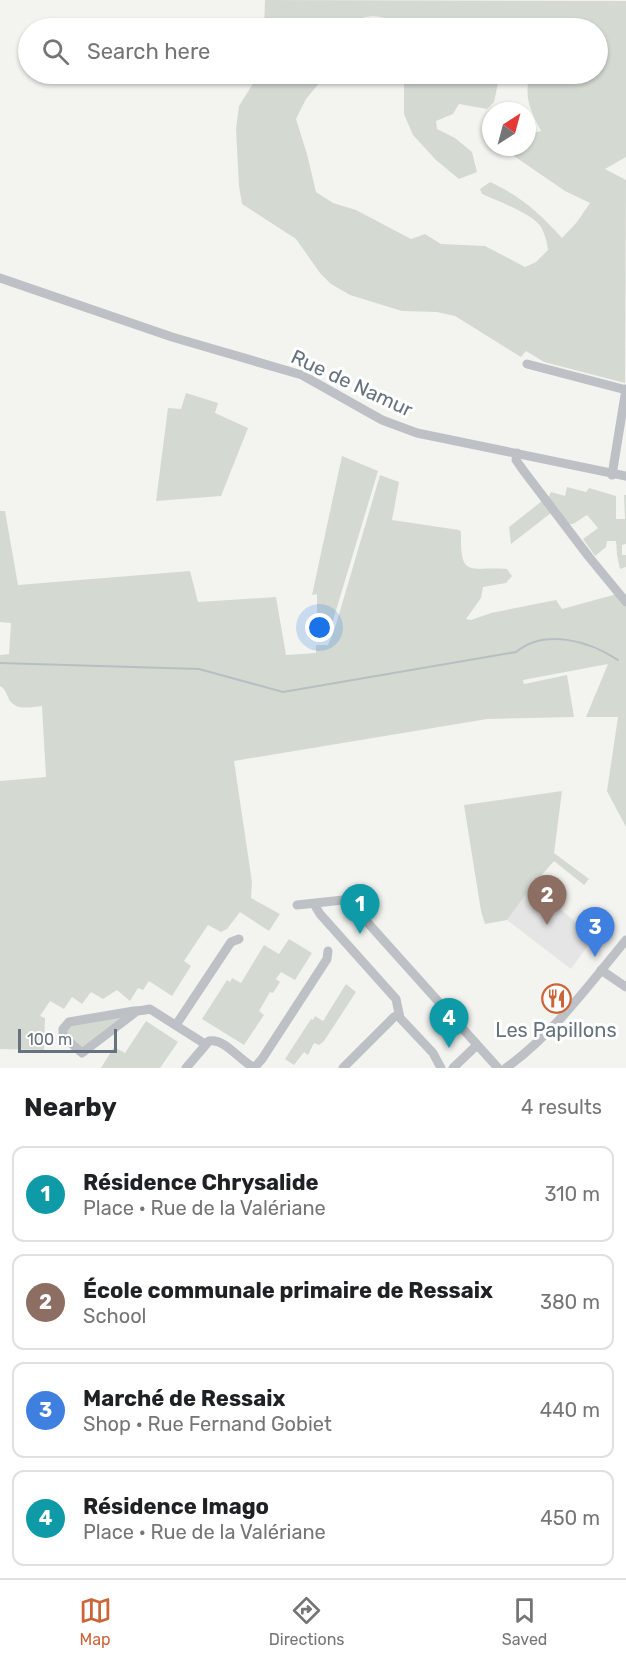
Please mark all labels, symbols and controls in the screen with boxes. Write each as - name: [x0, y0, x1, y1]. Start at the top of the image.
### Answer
- search box: [18, 18, 608, 84]
- icon: search: [39, 35, 72, 68]
- text: Search here: [87, 38, 210, 65]
- north arrow: [482, 102, 536, 156]
- street label: Rue de Namur: [287, 344, 417, 422]
- your location: [305, 613, 334, 642]
- pin: 2: [528, 876, 566, 925]
- pin: 1: [340, 884, 380, 934]
- pin: 3: [576, 908, 614, 957]
- restaurant icon: Les Papillons: [540, 983, 572, 1015]
- pin: 4: [430, 998, 468, 1048]
- place label: Les Papillons: [495, 1018, 617, 1042]
- scale bar: [18, 1026, 117, 1054]
- text: 100 m: [27, 1030, 72, 1049]
- text: Nearby: [24, 1092, 117, 1123]
- text: 4 results: [521, 1095, 602, 1119]
- text: Résidence Chrysalide: [83, 1169, 319, 1196]
- text: 1: [41, 1182, 50, 1206]
- text: 310 m: [544, 1182, 600, 1206]
- text: Place · Rue de la Valériane: [83, 1196, 326, 1220]
- text: École communale primaire de Ressaix: [83, 1277, 493, 1304]
- text: 2: [39, 1290, 52, 1314]
- text: 380 m: [540, 1290, 600, 1314]
- text: School: [83, 1304, 146, 1328]
- text: Marché de Ressaix: [83, 1385, 285, 1412]
- text: 3: [39, 1398, 52, 1422]
- text: 440 m: [540, 1398, 600, 1422]
- text: Shop · Rue Fernand Gobiet: [83, 1412, 332, 1436]
- text: Résidence Imago: [83, 1493, 269, 1520]
- text: 4: [39, 1506, 52, 1530]
- text: 450 m: [540, 1506, 600, 1530]
- text: Place · Rue de la Valériane: [83, 1520, 326, 1544]
- tab: Map: [79, 1594, 112, 1649]
- tab: Directions: [269, 1594, 345, 1649]
- tab: Saved: [502, 1594, 547, 1649]

